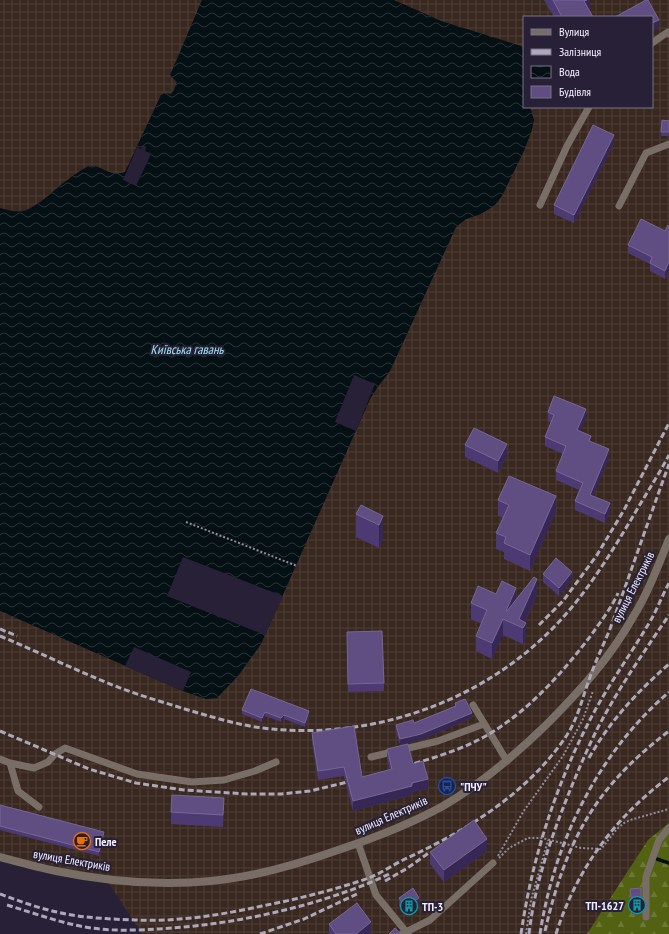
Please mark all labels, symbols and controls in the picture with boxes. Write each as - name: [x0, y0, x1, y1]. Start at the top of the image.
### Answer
- legend: [523, 16, 653, 108]
- text: Вулиця: [559, 24, 589, 39]
- text: Залізниця: [559, 44, 601, 59]
- text: Вода: [559, 64, 580, 79]
- text: Будівля: [559, 84, 591, 99]
- water label: Київська гавань: [151, 341, 225, 358]
- street label: вулиця Електриків: [609, 549, 657, 625]
- bus stop icon: "ПЧУ": [437, 776, 457, 796]
- place label: "ПЧУ": [460, 779, 487, 794]
- street label: вулиця Електриків: [352, 792, 430, 838]
- cafe icon: Пеле: [72, 831, 92, 851]
- place label: Пеле: [95, 834, 117, 849]
- street label: вулиця Електриків: [32, 846, 112, 874]
- building icon: ТП-1627: [627, 895, 647, 915]
- building icon: ТП-3: [399, 896, 419, 916]
- place label: ТП-1627: [586, 898, 624, 913]
- place label: ТП-3: [422, 899, 444, 914]

